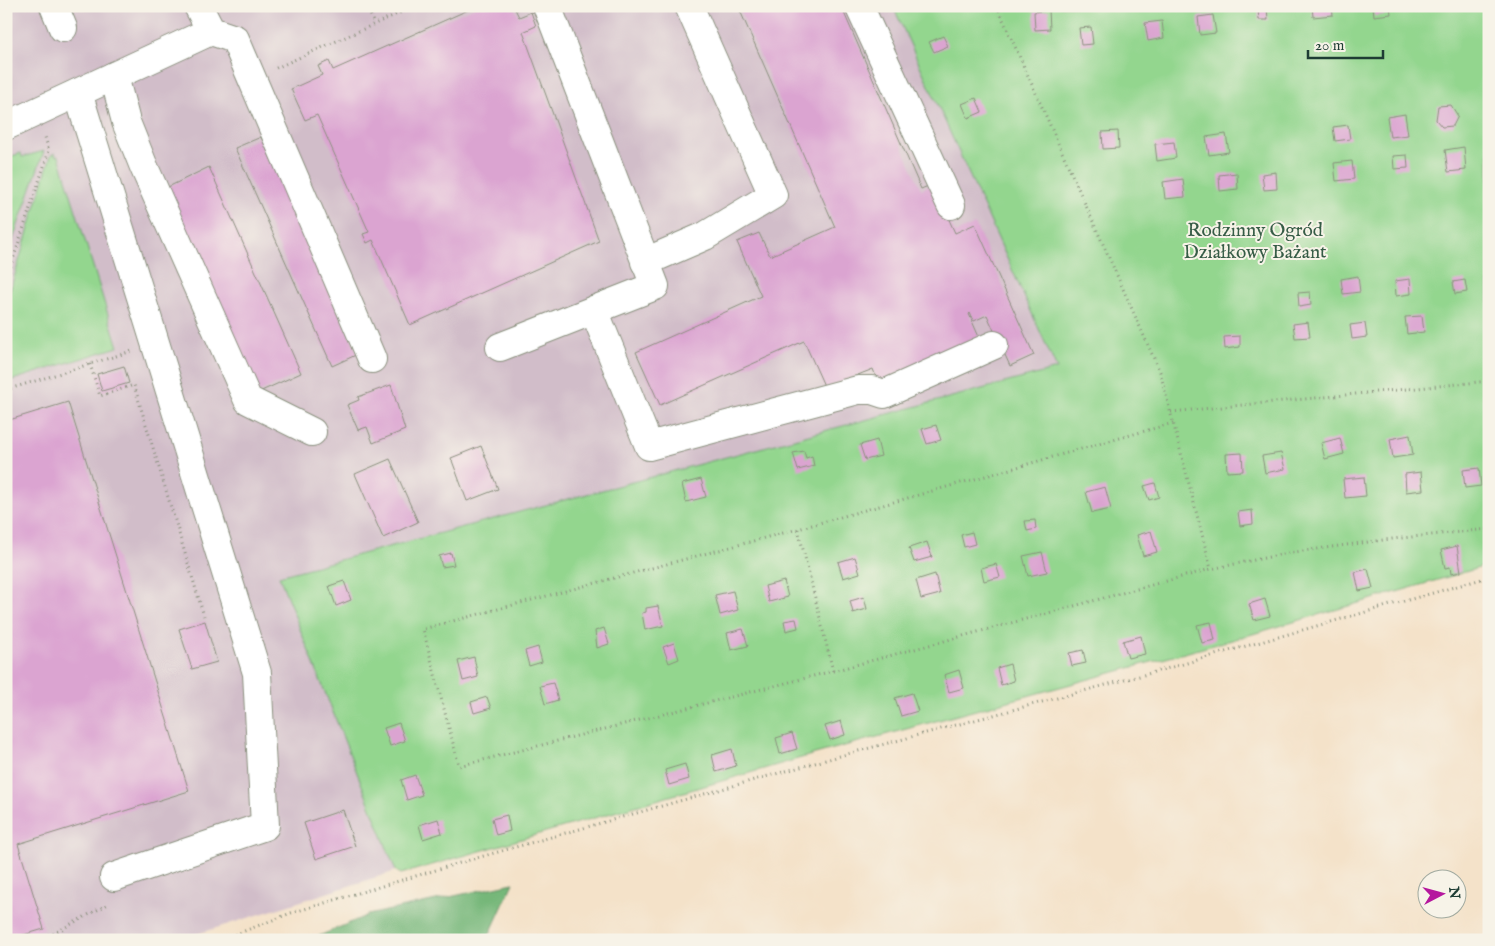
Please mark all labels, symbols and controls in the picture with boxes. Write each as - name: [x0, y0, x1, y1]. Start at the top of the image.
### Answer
- scale bar: [1308, 28, 1382, 60]
- text: 20 m: [1315, 36, 1345, 55]
- park label: Rodzinny Ogród Działkowy Bażant: [1184, 219, 1327, 265]
- north arrow: [1418, 868, 1468, 918]
- text: N: [1444, 885, 1464, 900]

